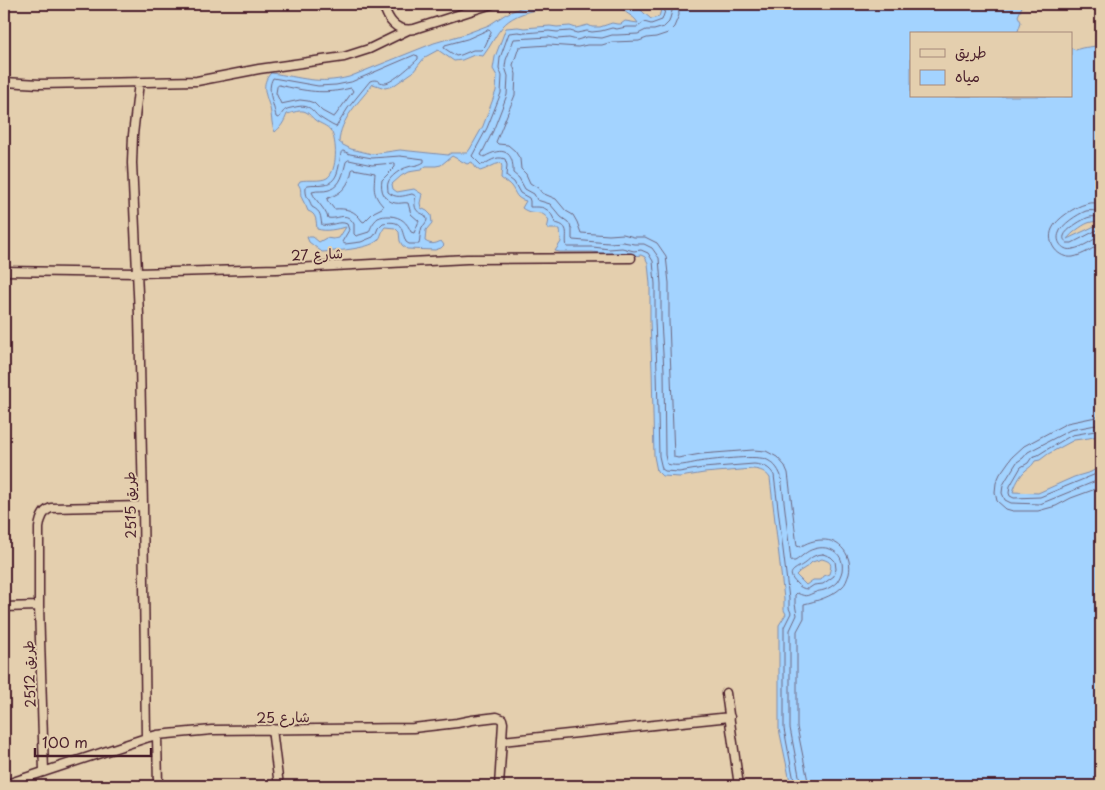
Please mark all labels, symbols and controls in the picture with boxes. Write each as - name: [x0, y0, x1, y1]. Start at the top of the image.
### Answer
- legend: [910, 32, 1072, 98]
- text: طريق: [955, 40, 987, 63]
- text: مياه: [955, 64, 980, 87]
- street label: شارع 27: [290, 242, 344, 266]
- street label: طريق 2515: [119, 471, 141, 539]
- street label: طريق 2512: [17, 640, 41, 708]
- street label: شارع 25: [256, 706, 310, 728]
- scale bar: [35, 725, 151, 757]
- text: 100 m: [42, 730, 88, 753]

